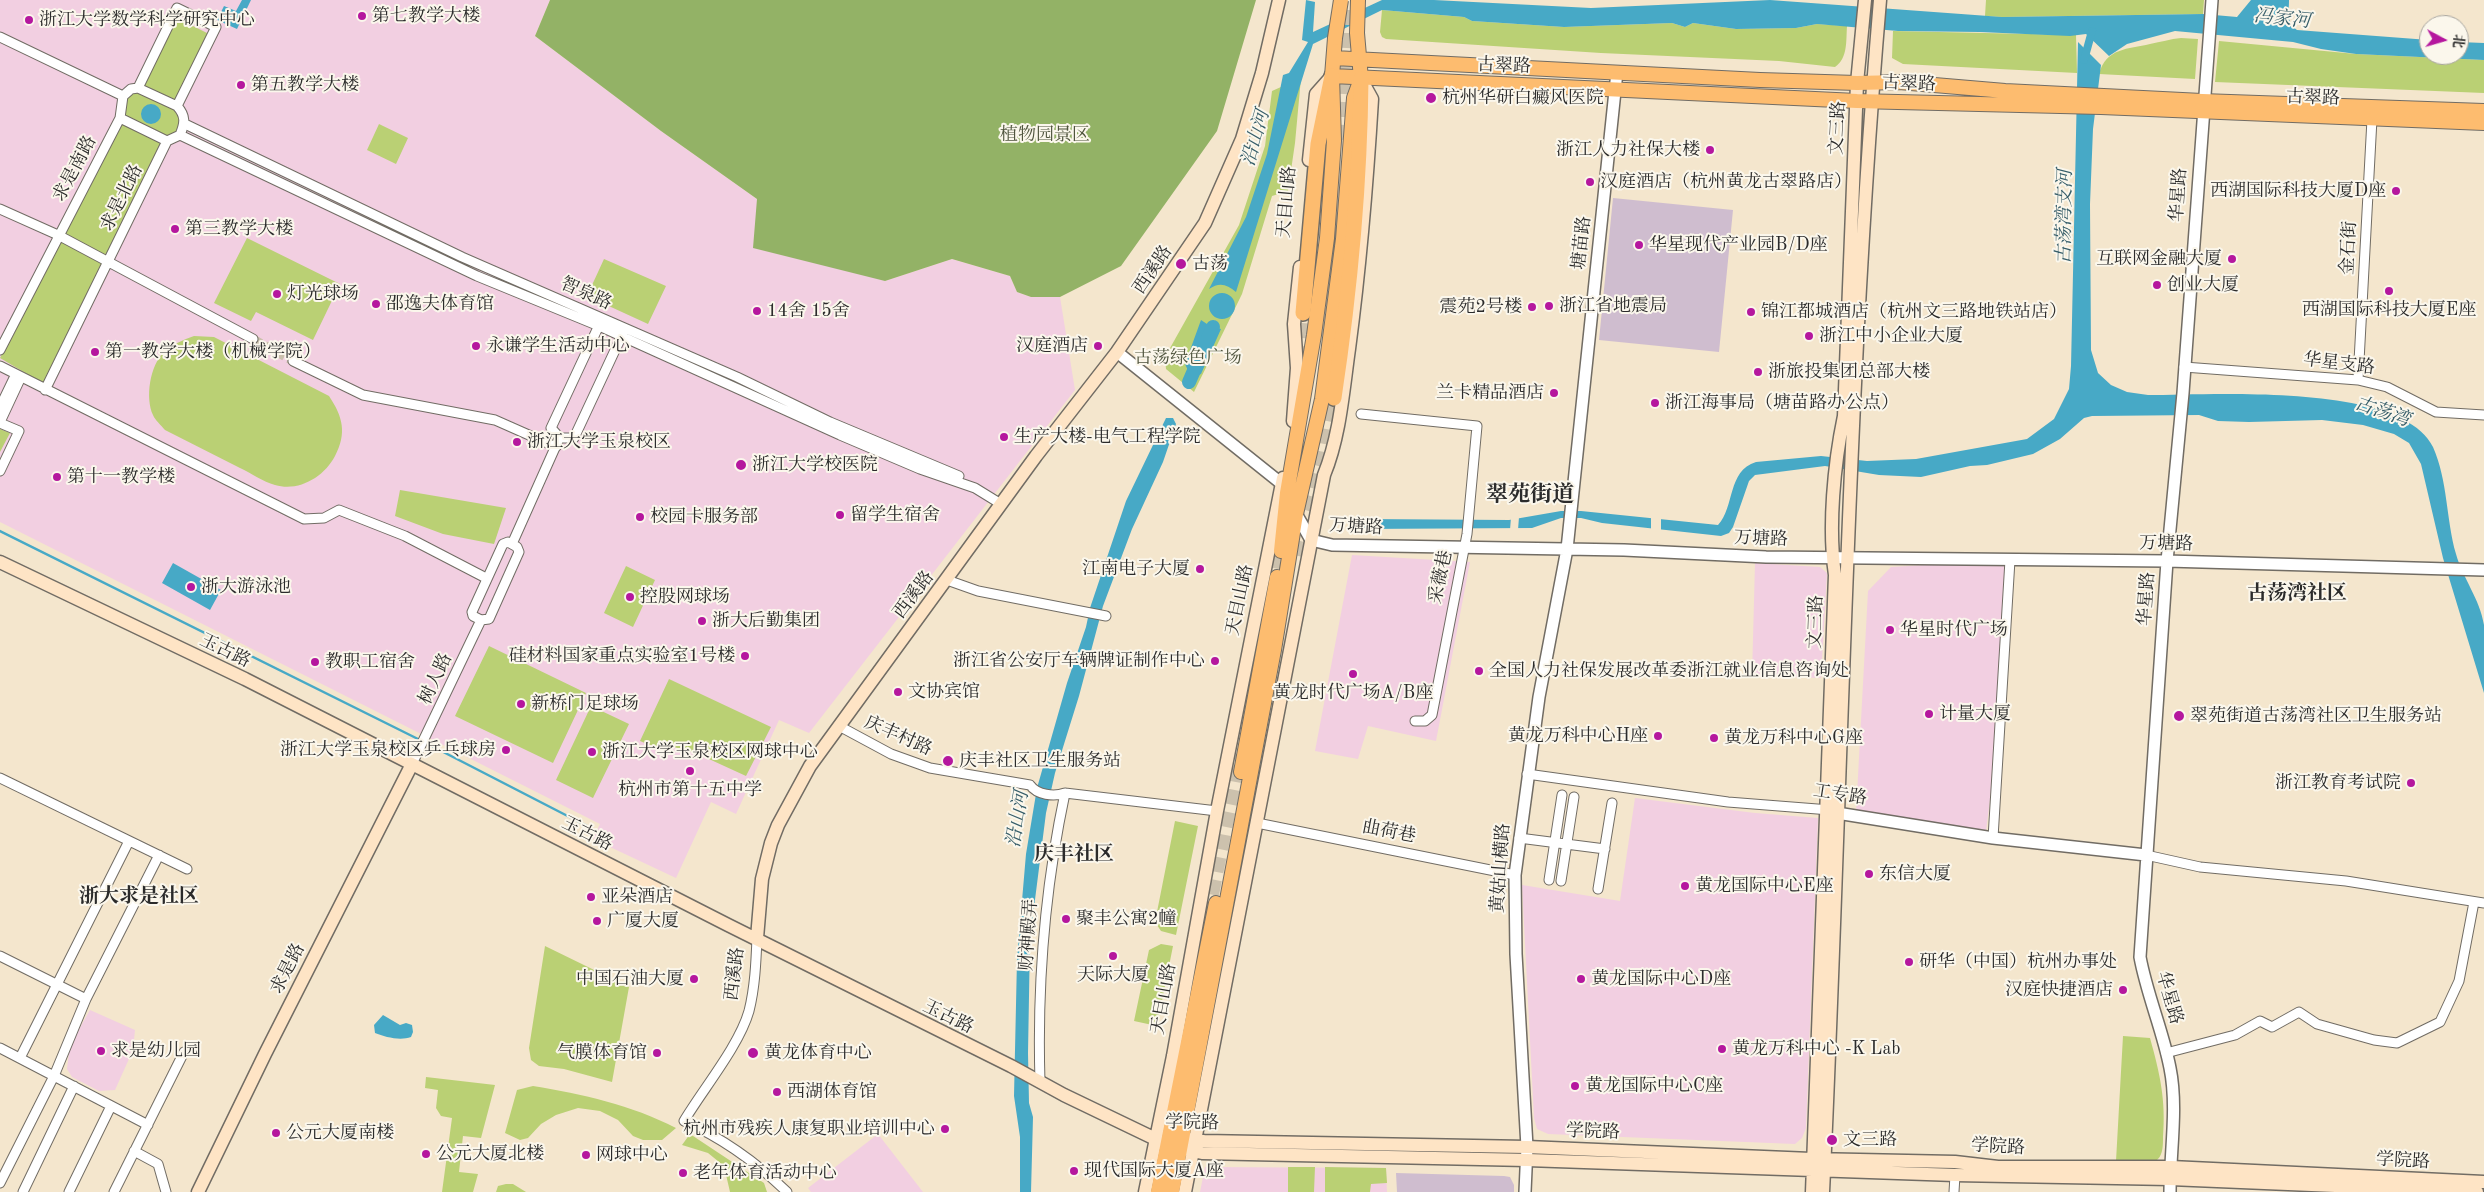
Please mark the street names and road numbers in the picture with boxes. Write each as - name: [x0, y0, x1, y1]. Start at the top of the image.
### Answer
- street label: 古翠路: [1477, 54, 1531, 78]
- street label: 古翠路: [1882, 72, 1936, 96]
- street label: 古翠路: [2286, 86, 2340, 110]
- street label: 文三路: [1826, 100, 1850, 156]
- street label: 求是南路: [49, 132, 101, 206]
- street label: 求是北路: [97, 161, 147, 235]
- street label: 天目山路: [1273, 165, 1301, 239]
- street label: 华星路: [2166, 167, 2192, 223]
- street label: 塘苗路: [1568, 215, 1596, 271]
- street label: 金石街: [2337, 220, 2361, 276]
- street label: 西溪路: [1129, 242, 1177, 298]
- street label: 智泉路: [557, 273, 615, 315]
- street label: 华星支路: [2302, 349, 2376, 379]
- street label: 万塘路: [1328, 515, 1384, 539]
- street label: 万塘路: [1734, 527, 1788, 551]
- street label: 万塘路: [2139, 533, 2193, 555]
- street label: 采薇巷: [1425, 548, 1457, 606]
- street label: 天目山路: [1222, 563, 1258, 637]
- street label: 西溪路: [889, 567, 939, 623]
- street label: 华星路: [2134, 571, 2160, 627]
- street label: 文三路: [1804, 595, 1828, 649]
- street label: 玉古路: [196, 629, 254, 673]
- street label: 树人路: [415, 650, 457, 708]
- street label: 庆丰村路: [861, 711, 935, 761]
- street label: 工专路: [1812, 780, 1868, 810]
- street label: 玉古路: [558, 812, 616, 856]
- street label: 曲荷巷: [1360, 816, 1418, 848]
- street label: 黄姑山横路: [1487, 822, 1515, 914]
- street label: 财神殿弄: [1016, 898, 1042, 972]
- street label: 求是路: [266, 940, 310, 998]
- street label: 西溪路: [721, 946, 749, 1002]
- street label: 天目山路: [1147, 962, 1181, 1036]
- street label: 华星路: [2151, 969, 2187, 1027]
- street label: 玉古路: [919, 995, 977, 1039]
- street label: 学院路: [1165, 1112, 1219, 1134]
- street label: 学院路: [1566, 1120, 1620, 1144]
- street label: 学院路: [1970, 1135, 2026, 1159]
- street label: 学院路: [2375, 1149, 2431, 1173]

